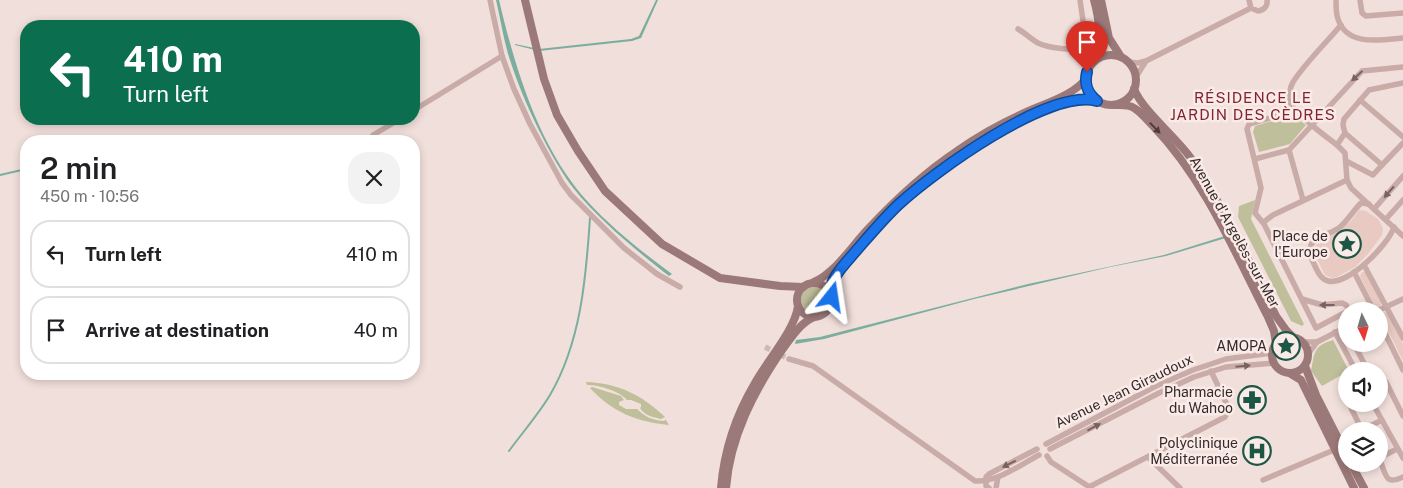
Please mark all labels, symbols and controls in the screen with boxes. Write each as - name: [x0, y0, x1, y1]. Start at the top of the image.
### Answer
- pin: [1066, 21, 1108, 72]
- icon: arrive: [1073, 28, 1101, 56]
- text: 410 m: [123, 39, 223, 80]
- icon: left: [40, 40, 105, 105]
- one-way arrow: [1351, 70, 1363, 82]
- text: Turn left: [123, 81, 209, 107]
- district label: RÉSIDENCE LE JARDIN DES CÈDRES: [1170, 89, 1336, 123]
- one-way arrow: [1149, 122, 1161, 134]
- text: 2 min: [40, 150, 117, 186]
- button: close: [348, 152, 400, 204]
- street label: Avenue d'Argelès-sur-Mer: [1187, 154, 1283, 310]
- one-way arrow: [1383, 186, 1394, 199]
- text: 450 m · 10:56: [40, 187, 139, 206]
- place label: Place de l'Europe: [1272, 228, 1328, 260]
- place icon: Place de l'Europe: [1332, 229, 1362, 259]
- icon: left: [42, 240, 70, 268]
- text: Turn left: [85, 243, 162, 265]
- text: 410 m: [346, 243, 398, 265]
- position arrow: [805, 270, 857, 322]
- one-way arrow: [1318, 301, 1334, 309]
- north arrow: [1338, 302, 1388, 352]
- map controls: [1338, 302, 1388, 472]
- icon: arrive: [42, 316, 70, 344]
- text: Arrive at destination: [85, 319, 269, 341]
- text: 40 m: [353, 319, 398, 341]
- place icon: AMOPA: [1271, 331, 1301, 361]
- place label: AMOPA: [1216, 338, 1267, 354]
- street label: Avenue Jean Giraudoux: [1053, 351, 1195, 431]
- one-way arrow: [1235, 362, 1251, 370]
- button: sound: [1338, 362, 1388, 412]
- place label: Pharmacie du Wahoo: [1164, 384, 1233, 416]
- pharmacy icon: Pharmacie du Wahoo: [1237, 385, 1267, 415]
- button: layers: [1338, 422, 1388, 472]
- one-way arrow: [1086, 423, 1101, 431]
- place label: Polyclinique Méditerranée: [1150, 435, 1238, 467]
- hospital icon: Polyclinique Méditerranée: [1242, 436, 1272, 466]
- one-way arrow: [1002, 460, 1016, 468]

